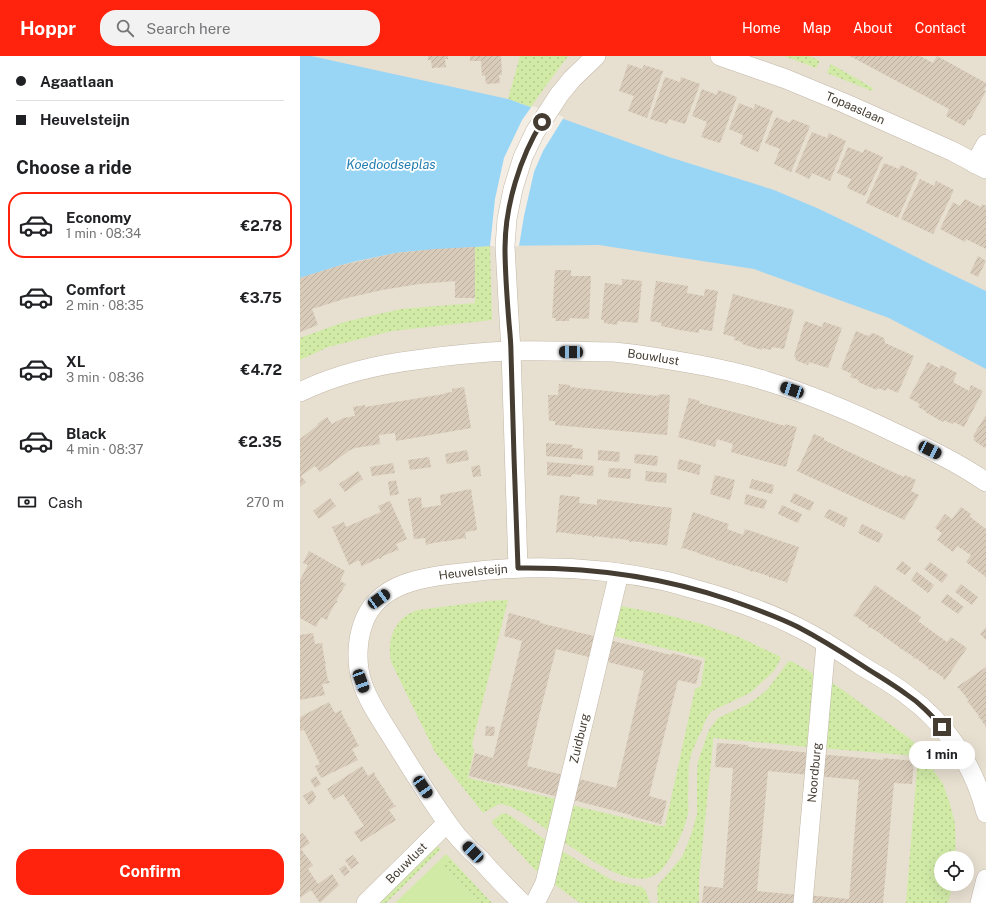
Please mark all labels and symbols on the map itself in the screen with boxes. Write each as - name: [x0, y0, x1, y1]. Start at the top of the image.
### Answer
- street label: Topaaslaan: [824, 89, 887, 127]
- route start: [533, 113, 551, 131]
- water label: Koedoodseplas: [346, 157, 436, 172]
- car: [559, 346, 583, 358]
- street label: Bouwlust: [627, 346, 681, 368]
- car: [779, 380, 805, 400]
- car: [917, 439, 943, 461]
- street label: Heuvelsteijn: [438, 562, 508, 583]
- car: [366, 587, 392, 611]
- car: [351, 668, 371, 694]
- street label: Zuidburg: [567, 712, 592, 765]
- route end: [933, 718, 951, 736]
- callout: 1 min: [909, 741, 975, 769]
- street label: Noordburg: [805, 742, 824, 803]
- car: [411, 774, 435, 800]
- street label: Bouwlust: [383, 839, 430, 886]
- car: [460, 839, 486, 865]

